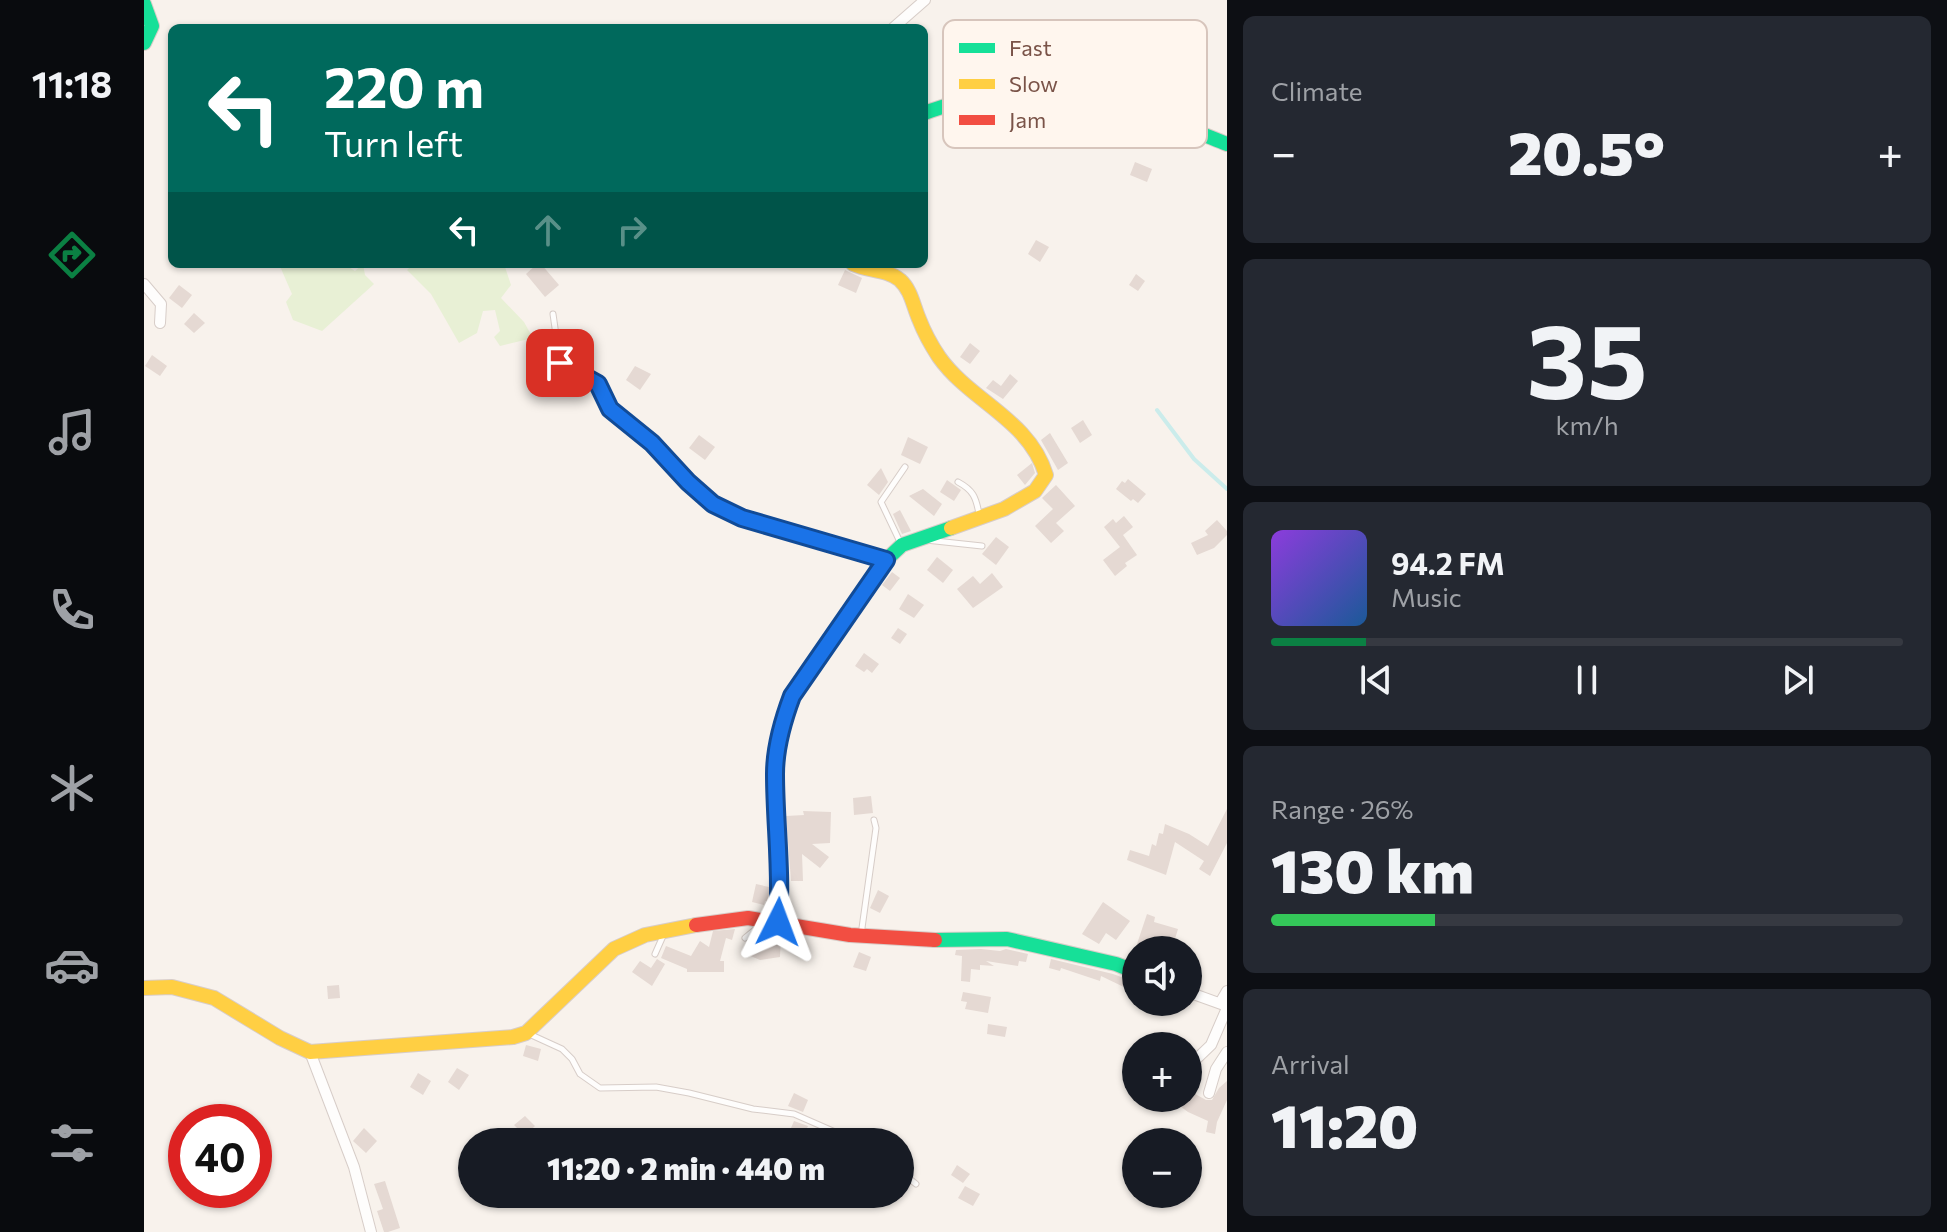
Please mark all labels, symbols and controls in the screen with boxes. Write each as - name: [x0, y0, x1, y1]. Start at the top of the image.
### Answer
- legend: [943, 20, 1207, 148]
- text: Fast: [1009, 34, 1052, 61]
- text: 220 m: [324, 51, 484, 120]
- icon: left: [192, 56, 296, 160]
- text: 11:18: [32, 61, 112, 105]
- text: Slow: [1009, 70, 1058, 97]
- text: Climate: [1271, 75, 1363, 106]
- text: Jam: [1009, 106, 1046, 133]
- text: 20.5°: [1508, 114, 1665, 187]
- text: Turn left: [324, 120, 463, 164]
- text: −: [1271, 124, 1296, 178]
- text: +: [1877, 124, 1903, 178]
- icon: left: [442, 208, 486, 252]
- icon: ahead: [526, 208, 570, 252]
- icon: right: [610, 208, 654, 252]
- icon: directions: [44, 227, 100, 283]
- text: 35: [1526, 293, 1648, 420]
- pin: [526, 329, 594, 397]
- icon: arrive: [538, 341, 582, 385]
- icon: music: [44, 404, 100, 460]
- text: km/h: [1555, 409, 1619, 440]
- text: 94.2 FM: [1391, 544, 1505, 581]
- text: Music: [1391, 581, 1462, 612]
- icon: phone: [44, 582, 100, 638]
- icon: previous: [1354, 658, 1398, 702]
- icon: pause: [1565, 658, 1609, 702]
- icon: next: [1776, 658, 1820, 702]
- icon: climate: [44, 760, 100, 816]
- text: Range · 26%: [1271, 793, 1414, 824]
- text: 130 km: [1271, 832, 1474, 905]
- position arrow: [736, 880, 820, 964]
- map controls: [1122, 936, 1202, 1208]
- button: sound: [1122, 936, 1202, 1016]
- icon: car: [44, 937, 100, 993]
- button: +: [1122, 1032, 1202, 1112]
- text: Arrival: [1271, 1048, 1350, 1079]
- text: 11:20: [1271, 1087, 1418, 1160]
- speed limit sign: 40: [168, 1104, 272, 1208]
- icon: filters: [44, 1115, 100, 1171]
- button: −: [1122, 1128, 1202, 1208]
- text: 11:20 · 2 min · 440 m: [547, 1149, 825, 1186]

